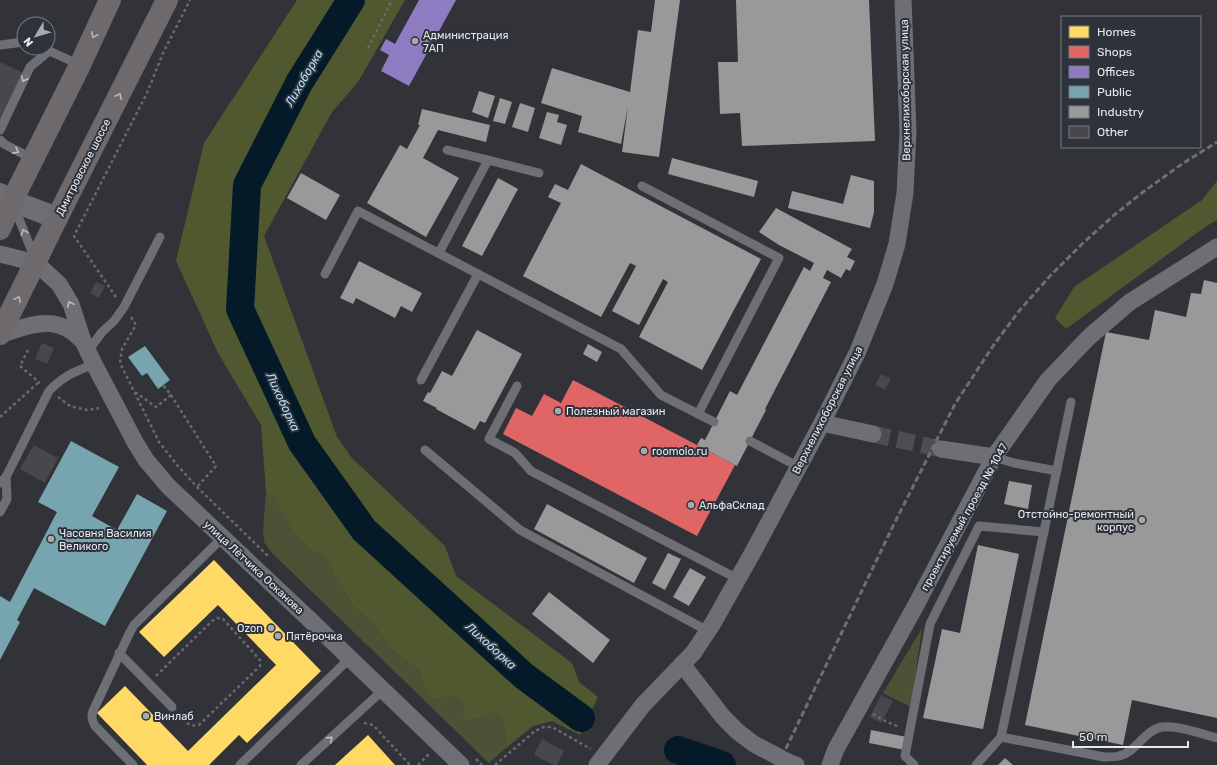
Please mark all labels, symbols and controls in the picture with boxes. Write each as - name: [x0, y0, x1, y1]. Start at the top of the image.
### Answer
- north arrow: [16, 16, 56, 56]
- legend: [1061, 16, 1201, 148]
- street label: Верхнелихоборская улица: [898, 19, 913, 161]
- text: Homes: [1097, 25, 1136, 39]
- place label: Администрация 7АП: [423, 29, 508, 55]
- one-way arrow: [91, 31, 99, 39]
- text: N: [21, 35, 36, 49]
- marker: Администрация 7АП: [410, 36, 420, 46]
- text: Shops: [1097, 45, 1132, 59]
- water label: Лихоборка: [282, 47, 326, 110]
- text: Offices: [1097, 65, 1135, 79]
- one-way arrow: [21, 75, 29, 83]
- text: Public: [1097, 85, 1132, 99]
- one-way arrow: [114, 93, 122, 100]
- text: Industry: [1097, 105, 1144, 119]
- street label: Дмитровское шоссе: [53, 117, 113, 218]
- text: Other: [1097, 125, 1129, 139]
- one-way arrow: [12, 146, 19, 153]
- one-way arrow: [20, 228, 28, 235]
- one-way arrow: [13, 296, 20, 303]
- one-way arrow: [67, 301, 75, 309]
- street label: Верхнелихоборская улица: [789, 344, 865, 476]
- water label: Лихоборка: [263, 369, 303, 434]
- place label: Полезный магазин: [566, 405, 666, 418]
- marker: Полезный магазин: [553, 406, 563, 416]
- street label: проектируемый проезд № 1047: [918, 441, 1011, 593]
- place label: roomolo.ru: [652, 445, 707, 458]
- marker: roomolo.ru: [639, 446, 649, 456]
- place label: АльфаСклад: [699, 499, 765, 512]
- marker: АльфаСклад: [686, 500, 696, 510]
- place label: Отстойно-ремонтный корпус: [1018, 508, 1134, 534]
- marker: Отстойно-ремонтный корпус: [1137, 515, 1147, 525]
- street label: улица Лётчика Осканова: [201, 518, 306, 617]
- place label: Часовня Василия Великого: [59, 527, 151, 553]
- marker: Часовня Василия Великого: [46, 534, 56, 544]
- water label: Лихоборка: [462, 619, 519, 672]
- place label: Ozon: [237, 622, 263, 635]
- marker: Ozon: [266, 623, 276, 633]
- place label: Пятёрочка: [286, 630, 343, 643]
- marker: Пятёрочка: [273, 631, 283, 641]
- place label: Винлаб: [154, 710, 194, 723]
- marker: Винлаб: [141, 711, 151, 721]
- scale bar: [1073, 723, 1188, 749]
- text: 50 m: [1079, 730, 1107, 744]
- one-way arrow: [325, 736, 333, 743]

